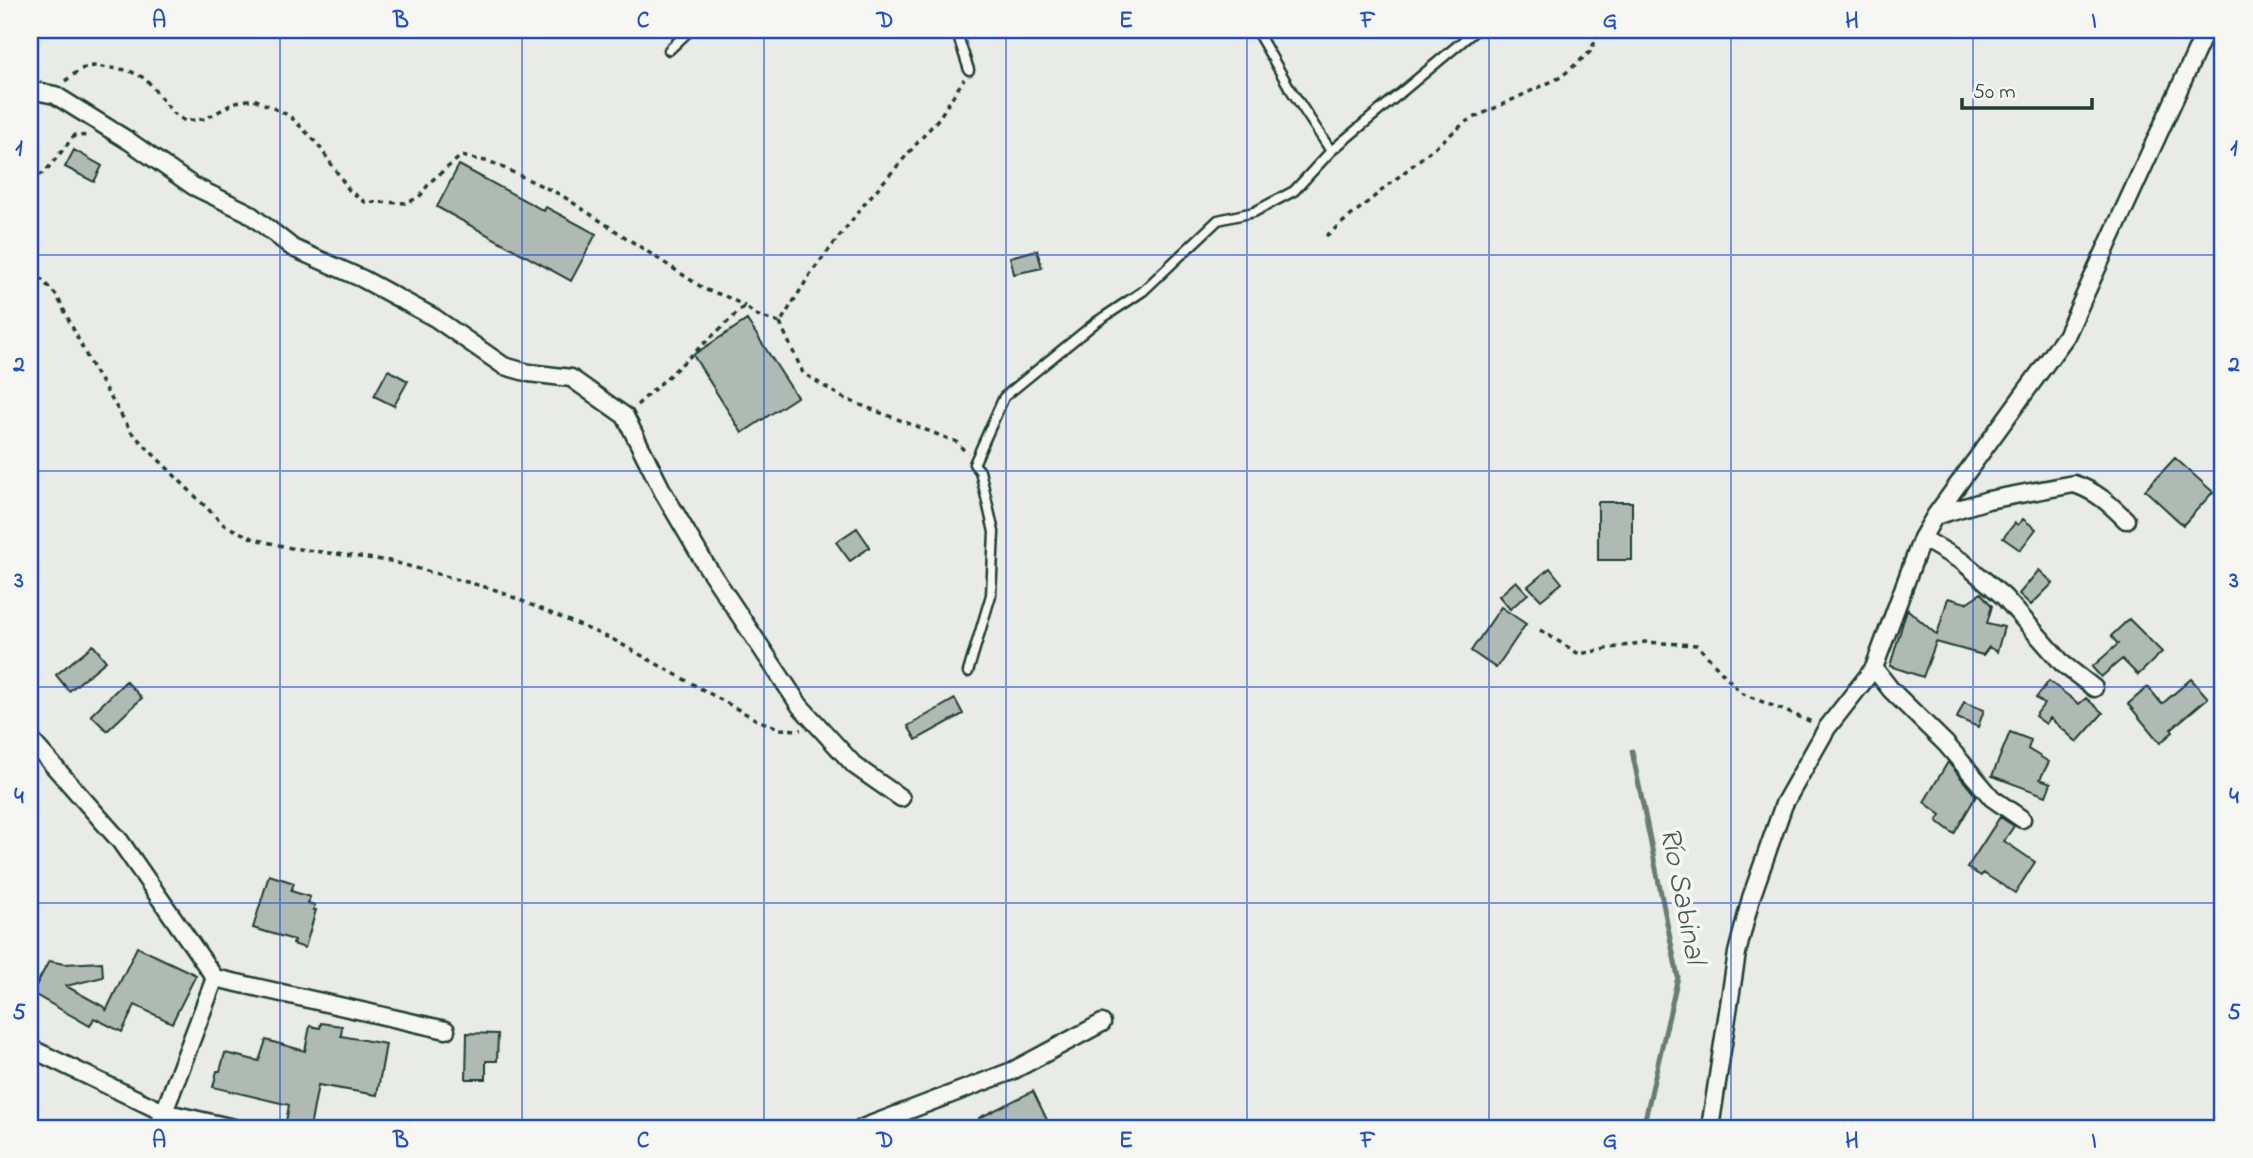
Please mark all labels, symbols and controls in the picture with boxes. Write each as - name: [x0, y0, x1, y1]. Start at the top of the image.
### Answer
- text: A: [152, 5, 166, 38]
- text: B: [392, 5, 409, 38]
- text: C: [637, 5, 650, 38]
- text: D: [876, 5, 893, 38]
- text: E: [1119, 5, 1133, 38]
- text: F: [1360, 5, 1376, 38]
- text: G: [1603, 5, 1617, 38]
- text: H: [1845, 5, 1859, 38]
- text: I: [2091, 5, 2097, 38]
- scale bar: [1962, 66, 2092, 110]
- text: 50 m: [1973, 78, 2016, 108]
- text: 1: [15, 133, 23, 166]
- text: 1: [2230, 133, 2238, 166]
- text: 2: [12, 349, 25, 382]
- text: 2: [2227, 349, 2240, 382]
- text: 3: [13, 565, 24, 598]
- text: 3: [2228, 565, 2239, 598]
- text: 4: [14, 781, 24, 814]
- text: 4: [2229, 781, 2239, 814]
- water label: Río Sabinal: [1646, 824, 1717, 971]
- text: 5: [12, 997, 26, 1030]
- text: 5: [2227, 997, 2241, 1030]
- text: A: [152, 1125, 166, 1158]
- text: B: [392, 1125, 409, 1158]
- text: C: [637, 1125, 650, 1158]
- text: D: [876, 1125, 893, 1158]
- text: E: [1119, 1125, 1133, 1158]
- text: F: [1360, 1125, 1376, 1158]
- text: G: [1603, 1125, 1617, 1158]
- text: H: [1845, 1125, 1859, 1158]
- text: I: [2091, 1125, 2097, 1158]

